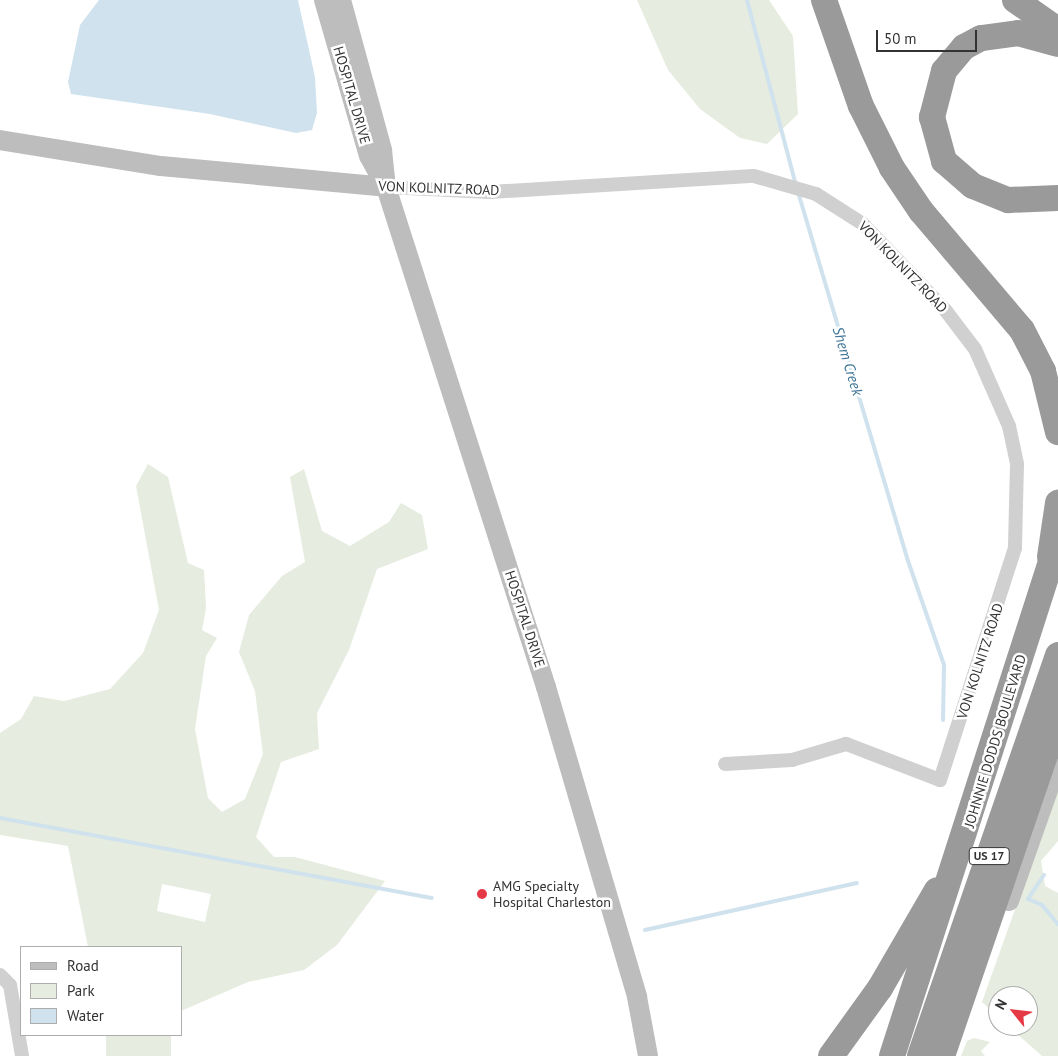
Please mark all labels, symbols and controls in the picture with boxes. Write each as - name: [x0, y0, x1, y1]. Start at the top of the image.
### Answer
- scale bar: [878, 20, 979, 52]
- text: 50 m: [884, 29, 917, 48]
- street label: HOSPITAL DRIVE: [330, 44, 374, 146]
- street label: VON KOLNITZ ROAD: [378, 177, 500, 199]
- street label: VON KOLNITZ ROAD: [855, 217, 951, 317]
- water label: Shem Creek: [829, 324, 867, 398]
- street label: HOSPITAL DRIVE: [501, 568, 549, 670]
- street label: VON KOLNITZ ROAD: [953, 601, 1007, 721]
- street label: JOHNNIE DODDS BOULEVARD: [961, 652, 1029, 830]
- road number: US 17: [968, 846, 1010, 866]
- place label: AMG Specialty Hospital Charleston: [493, 878, 611, 910]
- marker: AMG Specialty Hospital Charleston: [475, 887, 489, 901]
- legend: [20, 946, 182, 1036]
- text: Road: [67, 956, 99, 975]
- text: Park: [67, 981, 95, 1000]
- north arrow: [988, 986, 1038, 1036]
- text: N: [991, 996, 1011, 1013]
- text: Water: [67, 1006, 104, 1025]

